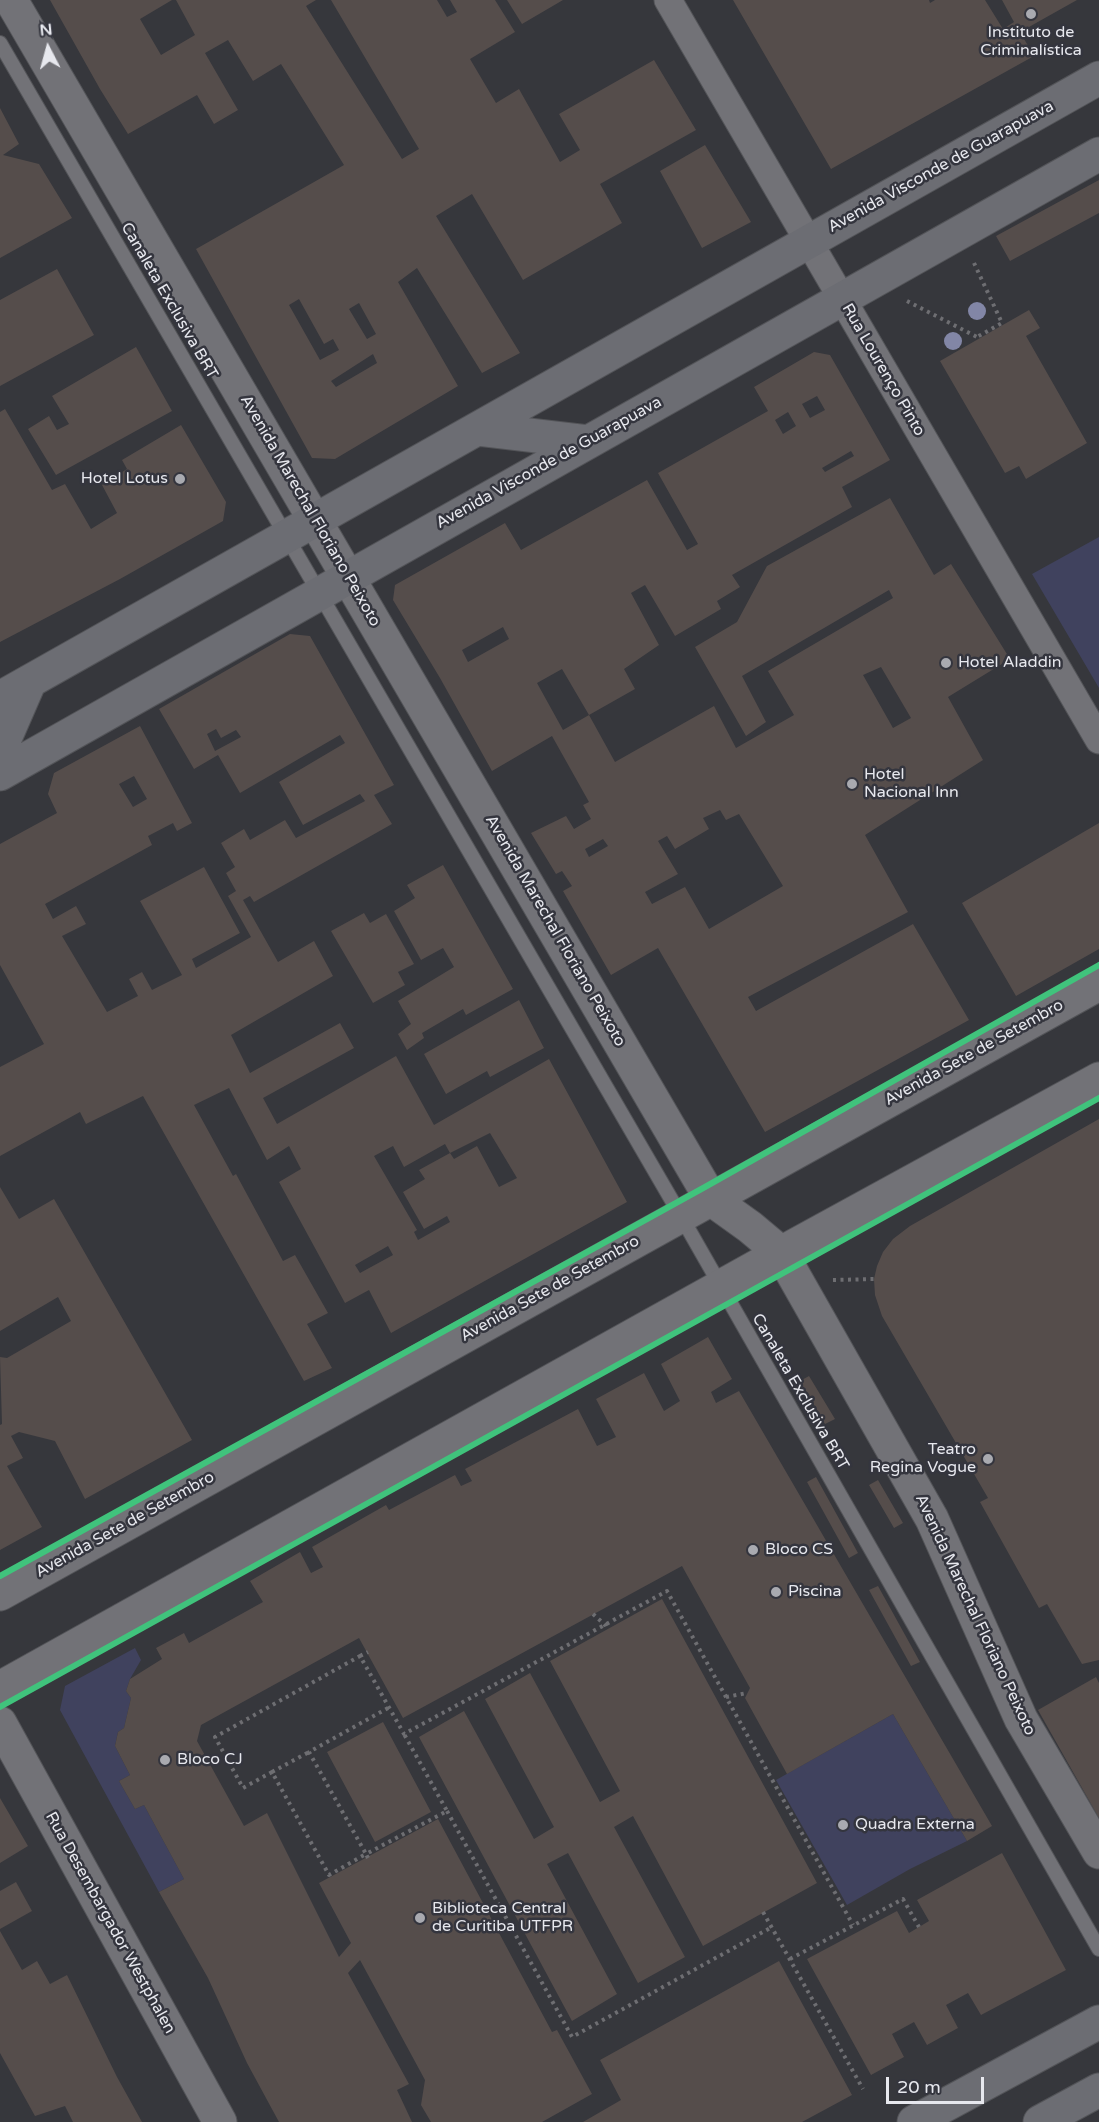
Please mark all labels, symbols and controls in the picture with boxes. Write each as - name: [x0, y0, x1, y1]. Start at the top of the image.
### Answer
- marker: Instituto de Criminalística: [1024, 7, 1038, 21]
- north arrow: [18, 18, 78, 78]
- text: N: [39, 19, 54, 41]
- place label: Instituto de Criminalística: [980, 23, 1082, 61]
- street label: Avenida Visconde de Guarapuava: [825, 97, 1057, 237]
- street label: Canaleta Exclusiva BRT: [116, 219, 222, 383]
- street label: Rua Lourenço Pinto: [837, 300, 929, 440]
- street label: Avenida Marechal Floriano Peixoto: [236, 392, 384, 630]
- street label: Avenida Visconde de Guarapuava: [433, 393, 665, 533]
- place label: Hotel Lotus: [81, 469, 168, 489]
- marker: Hotel Lotus: [173, 472, 187, 486]
- place label: Hotel Aladdin: [958, 653, 1061, 673]
- marker: Hotel Aladdin: [939, 656, 953, 670]
- place label: Hotel Nacional Inn: [864, 765, 959, 803]
- marker: Hotel Nacional Inn: [845, 777, 859, 791]
- street label: Avenida Marechal Floriano Peixoto: [481, 812, 629, 1050]
- street label: Avenida Sete de Setembro: [881, 996, 1067, 1110]
- street label: Avenida Sete de Setembro: [457, 1232, 643, 1346]
- street label: Canaleta Exclusiva BRT: [747, 1310, 853, 1474]
- place label: Teatro Regina Vogue: [870, 1440, 976, 1478]
- marker: Teatro Regina Vogue: [981, 1452, 995, 1466]
- street label: Avenida Sete de Setembro: [32, 1468, 218, 1582]
- street label: Avenida Marechal Floriano Peixoto: [911, 1491, 1039, 1739]
- place label: Bloco CS: [765, 1540, 833, 1560]
- marker: Bloco CS: [746, 1543, 760, 1557]
- place label: Piscina: [788, 1582, 842, 1602]
- marker: Piscina: [769, 1585, 783, 1599]
- place label: Bloco CJ: [177, 1750, 243, 1770]
- marker: Bloco CJ: [158, 1753, 172, 1767]
- street label: Rua Desembargador Westphalen: [41, 1809, 179, 2037]
- place label: Quadra Externa: [855, 1815, 975, 1835]
- marker: Quadra Externa: [836, 1818, 850, 1832]
- place label: Biblioteca Central de Curitiba UTFPR: [432, 1899, 573, 1937]
- marker: Biblioteca Central de Curitiba UTFPR: [413, 1911, 427, 1925]
- scale bar: [889, 2065, 986, 2103]
- text: 20 m: [897, 2076, 941, 2098]

